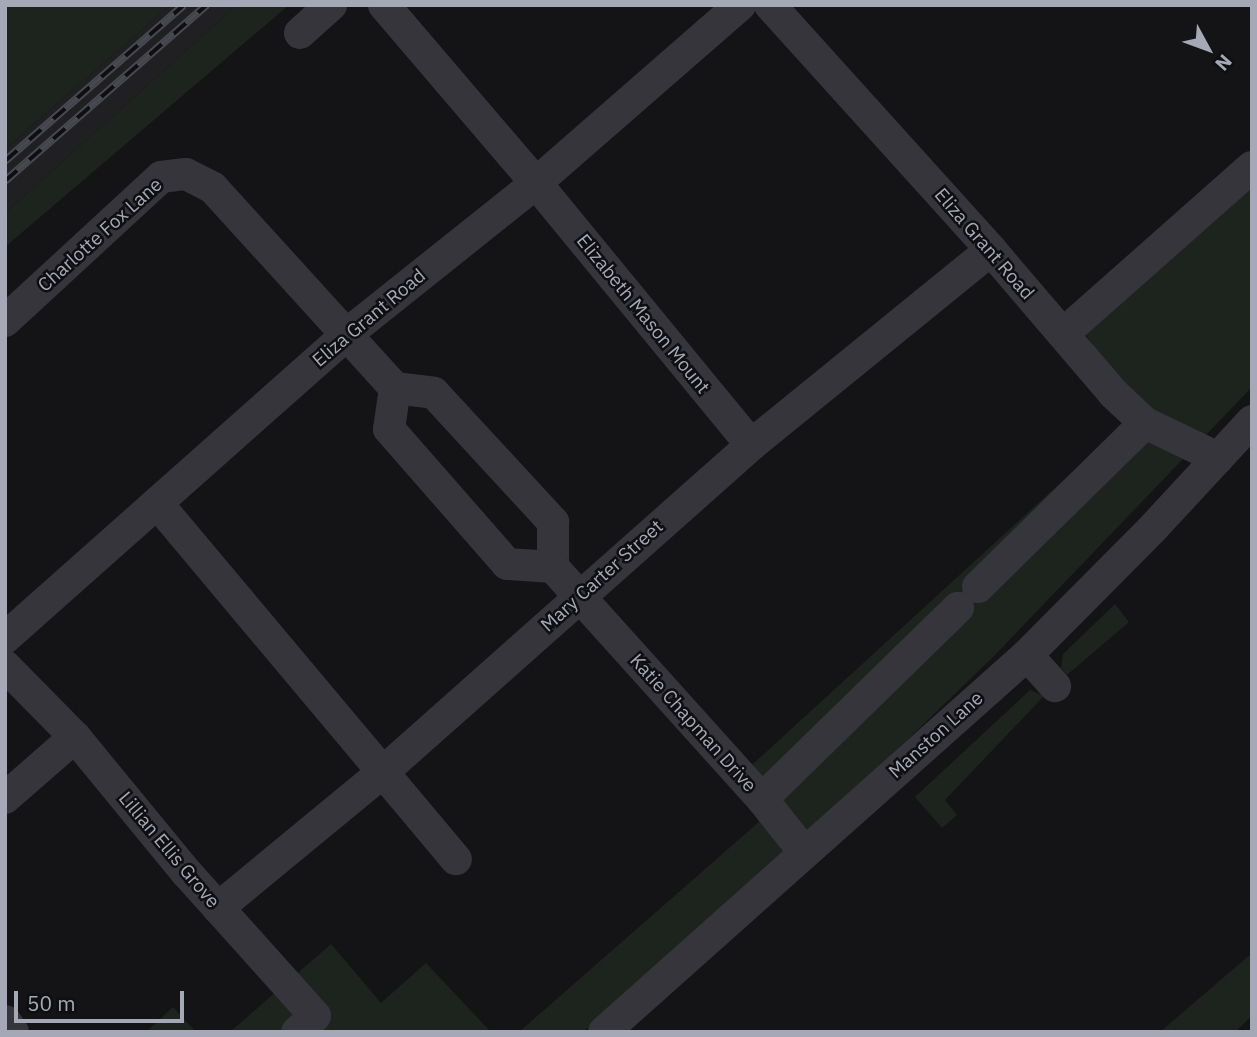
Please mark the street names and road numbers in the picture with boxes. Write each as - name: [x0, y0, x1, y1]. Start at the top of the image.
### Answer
- street label: Charlotte Fox Lane: [33, 173, 167, 297]
- street label: Eliza Grant Road: [929, 184, 1039, 304]
- street label: Elizabeth Mason Mount: [572, 230, 714, 398]
- street label: Eliza Grant Road: [308, 264, 430, 372]
- street label: Mary Carter Street: [536, 515, 668, 637]
- street label: Katie Chapman Drive: [625, 649, 761, 797]
- street label: Manston Lane: [884, 687, 988, 783]
- street label: Lillian Ellis Grove: [114, 787, 224, 913]

